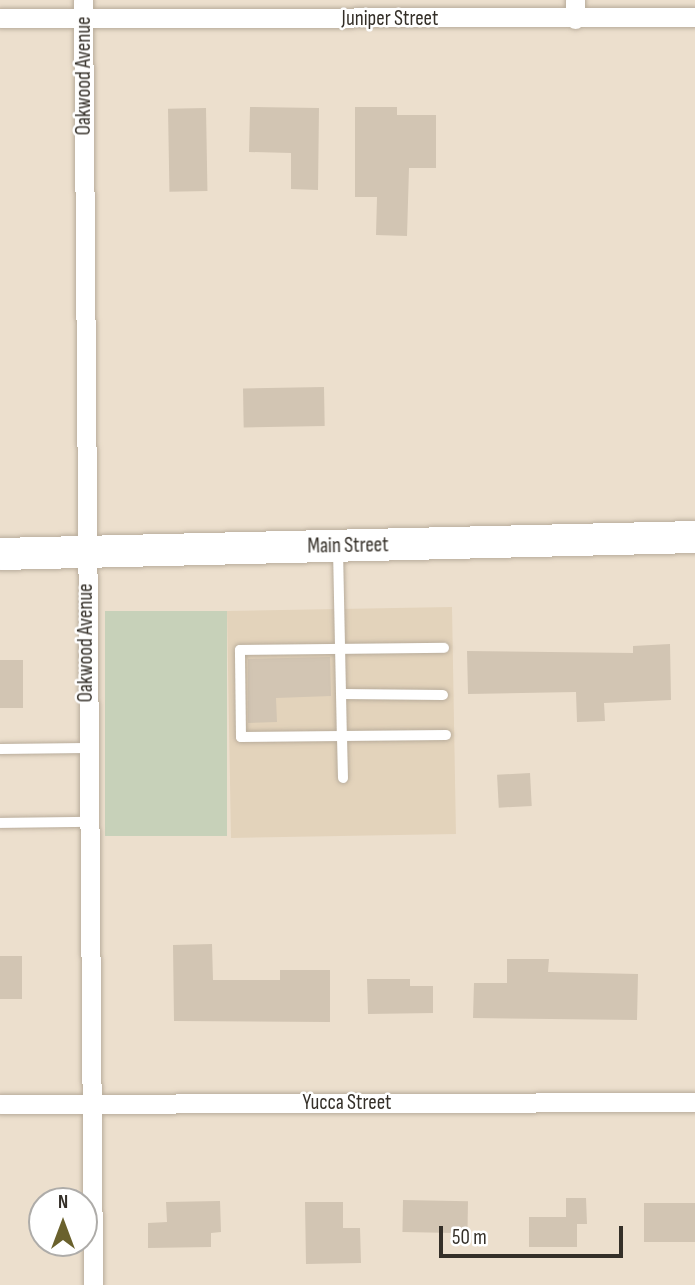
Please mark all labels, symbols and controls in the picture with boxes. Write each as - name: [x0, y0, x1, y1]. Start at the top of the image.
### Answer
- street label: Juniper Street: [342, 6, 438, 32]
- street label: Oakwood Avenue: [71, 17, 97, 135]
- street label: Main Street: [307, 533, 389, 559]
- street label: Oakwood Avenue: [73, 584, 99, 702]
- street label: Yucca Street: [303, 1090, 391, 1116]
- north arrow: [28, 1187, 98, 1257]
- text: N: [58, 1191, 68, 1214]
- scale bar: [443, 1212, 627, 1256]
- text: 50 m: [452, 1225, 487, 1250]

